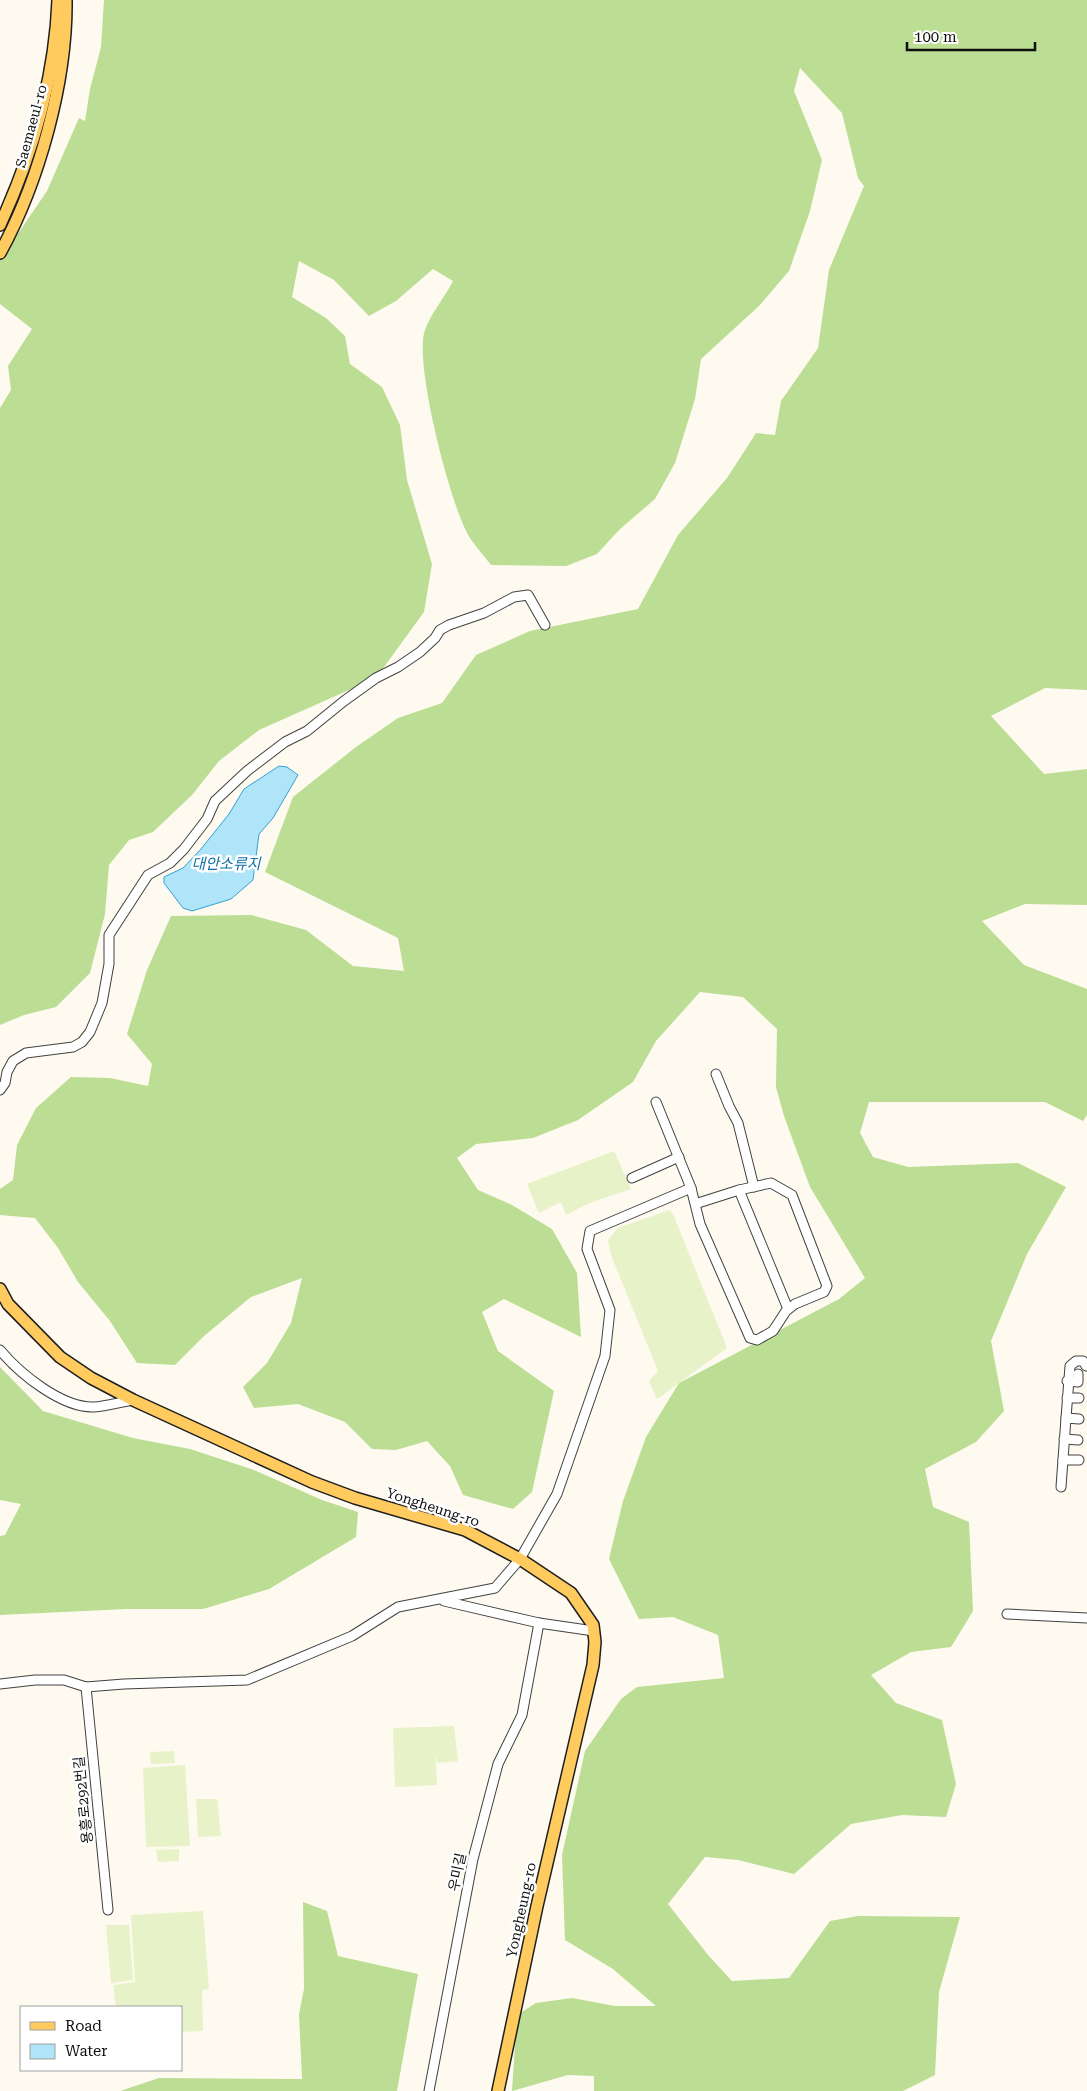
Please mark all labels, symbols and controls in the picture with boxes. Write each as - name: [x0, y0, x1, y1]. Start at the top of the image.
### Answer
- scale bar: [907, 20, 1034, 52]
- text: 100 m: [914, 28, 957, 46]
- street label: Saemaeul-ro: [12, 83, 50, 169]
- water label: 대안소류지: [191, 855, 262, 873]
- street label: Yongheung-ro: [384, 1484, 482, 1530]
- street label: 용흥로292번길: [70, 1755, 96, 1845]
- street label: 우미길: [445, 1851, 469, 1893]
- street label: Yongheung-ro: [503, 1861, 539, 1959]
- legend: [20, 2006, 182, 2071]
- text: Road: [65, 2017, 102, 2035]
- text: Water: [65, 2042, 107, 2060]

